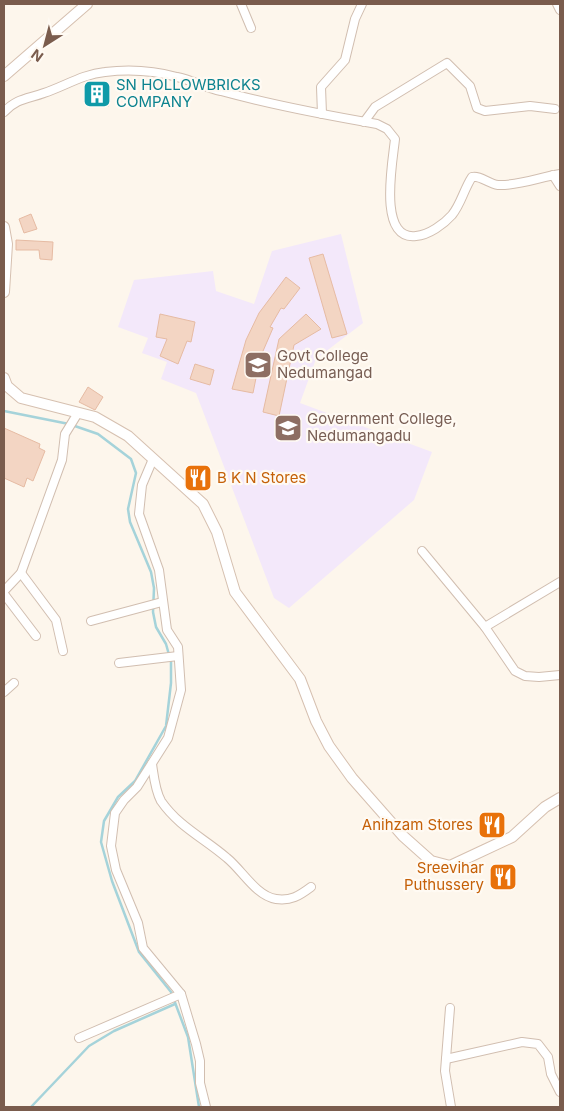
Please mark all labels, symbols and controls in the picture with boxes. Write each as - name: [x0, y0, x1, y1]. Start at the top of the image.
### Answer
- north arrow: [20, 20, 70, 70]
- text: N: [28, 46, 46, 66]
- place label: SN HOLLOWBRICKS COMPANY: [116, 75, 261, 111]
- building icon: SN HOLLOWBRICKS COMPANY: [82, 79, 112, 109]
- place label: Govt College Nedumangad: [277, 346, 372, 382]
- school or university icon: Govt College Nedumangad: [243, 350, 273, 380]
- place label: Government College, Nedumangadu: [307, 409, 457, 445]
- school or university icon: Government College, Nedumangadu: [273, 413, 303, 443]
- restaurant icon: B K N Stores: [183, 463, 213, 493]
- place label: B K N Stores: [217, 468, 306, 487]
- restaurant icon: Anihzam Stores: [477, 810, 507, 840]
- place label: Anihzam Stores: [362, 815, 473, 834]
- place label: Sreevihar Puthussery: [404, 858, 485, 894]
- restaurant icon: Sreevihar Puthussery: [488, 862, 518, 892]

